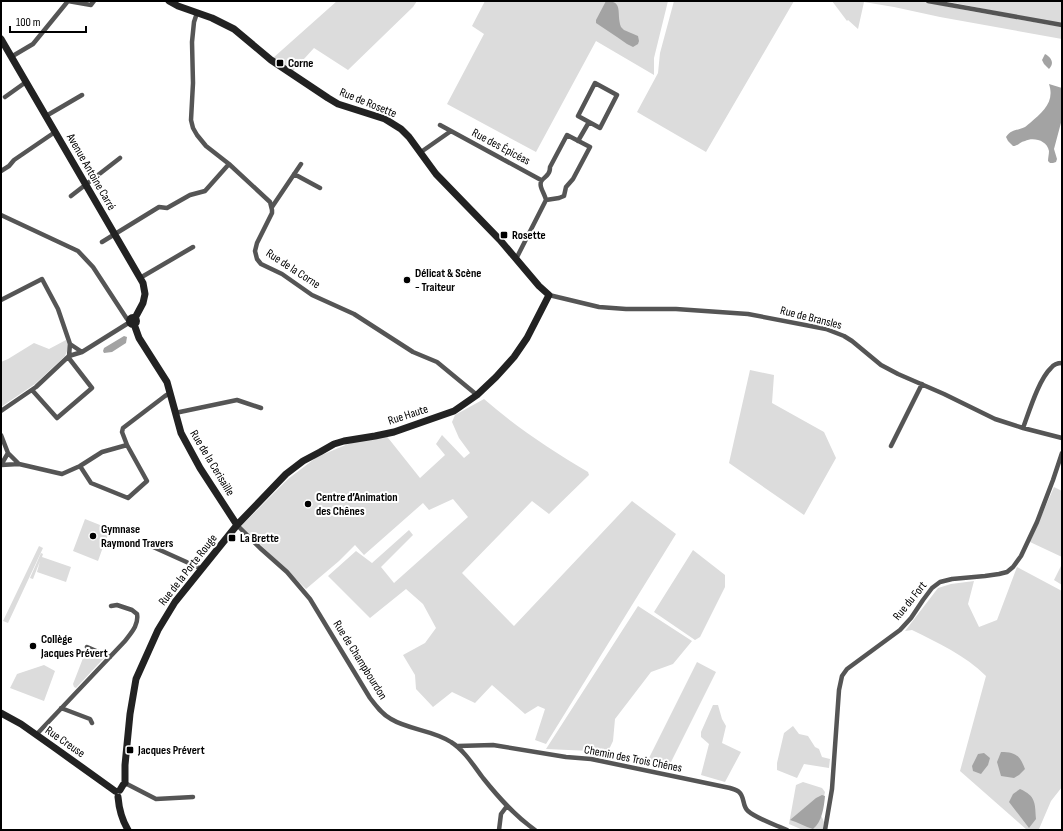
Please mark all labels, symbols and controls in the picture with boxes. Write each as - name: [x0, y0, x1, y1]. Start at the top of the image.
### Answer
- scale bar: [10, 8, 86, 34]
- text: 100 m: [16, 15, 41, 30]
- place label: Corne: [288, 56, 313, 71]
- marker: Corne: [275, 58, 285, 68]
- street label: Rue de Rosette: [337, 85, 399, 121]
- street label: Rue des Épicéas: [469, 125, 533, 169]
- street label: Avenue Antoine Carré: [62, 130, 119, 213]
- place label: Rosette: [512, 228, 546, 243]
- marker: Rosette: [499, 230, 509, 240]
- street label: Rue de la Corne: [263, 246, 323, 292]
- place label: Délicat & Scène - Traiteur: [415, 266, 481, 295]
- marker: Délicat & Scène - Traiteur: [402, 275, 412, 285]
- street label: Rue de Bransles: [779, 303, 843, 333]
- street label: Rue Haute: [386, 401, 430, 429]
- street label: Rue de la Cerisaille: [186, 427, 238, 499]
- place label: Centre d’Animation des Chênes: [316, 490, 398, 519]
- marker: Centre d’Animation des Chênes: [303, 499, 313, 509]
- place label: Gymnase Raymond Travers: [101, 522, 174, 551]
- marker: Gymnase Raymond Travers: [88, 531, 98, 541]
- street label: Rue de la Porte Rouge: [155, 531, 221, 609]
- place label: La Brette: [240, 531, 279, 546]
- marker: La Brette: [227, 533, 237, 543]
- street label: Rue du Fort: [890, 578, 930, 624]
- street label: Rue de Champbourdon: [330, 618, 390, 702]
- place label: Collège Jacques Prévert: [40, 632, 108, 661]
- marker: Collège Jacques Prévert: [28, 641, 38, 651]
- street label: Rue Creuse: [42, 723, 88, 761]
- street label: Chemin des Trois Chênes: [583, 742, 683, 776]
- place label: Jacques Prévert: [137, 743, 205, 758]
- marker: Jacques Prévert: [125, 745, 135, 755]

